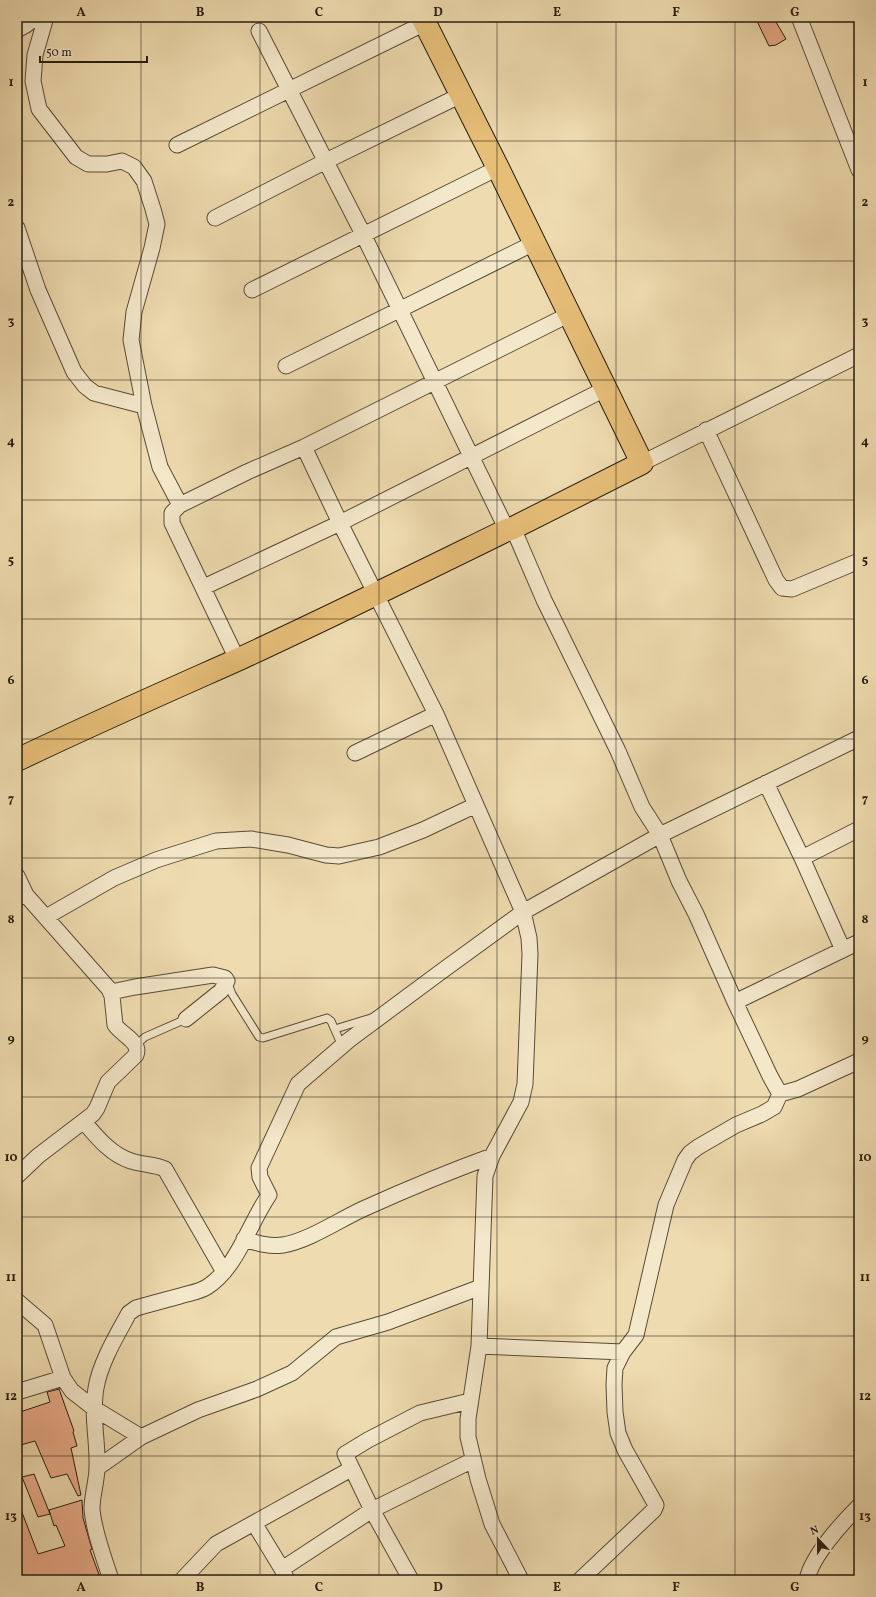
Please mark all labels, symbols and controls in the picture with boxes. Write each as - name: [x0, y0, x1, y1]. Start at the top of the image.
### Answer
- text: A: [76, 4, 86, 22]
- text: B: [196, 4, 205, 22]
- text: C: [315, 4, 323, 22]
- text: D: [433, 4, 443, 22]
- text: E: [553, 4, 561, 22]
- text: F: [672, 4, 680, 22]
- text: G: [790, 4, 800, 22]
- scale bar: [40, 38, 147, 64]
- text: 50 m: [46, 45, 72, 61]
- text: 1: [8, 74, 14, 92]
- text: 1: [862, 74, 868, 92]
- text: 2: [8, 194, 15, 212]
- text: 2: [862, 194, 869, 212]
- text: 3: [8, 313, 15, 331]
- text: 3: [862, 313, 869, 331]
- text: 4: [7, 433, 15, 451]
- text: 4: [861, 433, 869, 451]
- text: 5: [8, 552, 14, 570]
- text: 5: [862, 552, 868, 570]
- text: 6: [7, 672, 15, 690]
- text: 6: [861, 672, 869, 690]
- text: 7: [8, 791, 14, 809]
- text: 7: [862, 791, 868, 809]
- text: 8: [7, 911, 15, 929]
- text: 8: [861, 911, 869, 929]
- text: 9: [7, 1030, 15, 1048]
- text: 9: [861, 1030, 869, 1048]
- text: 10: [4, 1149, 18, 1167]
- text: 10: [858, 1149, 872, 1167]
- text: 11: [6, 1269, 16, 1287]
- text: 11: [860, 1269, 870, 1287]
- text: 12: [5, 1388, 17, 1406]
- text: 12: [859, 1388, 871, 1406]
- text: 13: [5, 1508, 17, 1526]
- text: 13: [859, 1508, 871, 1526]
- north arrow: [798, 1519, 838, 1559]
- text: N: [808, 1523, 821, 1540]
- text: A: [76, 1579, 86, 1597]
- text: B: [196, 1579, 205, 1597]
- text: C: [315, 1579, 323, 1597]
- text: D: [433, 1579, 443, 1597]
- text: E: [553, 1579, 561, 1597]
- text: F: [672, 1579, 680, 1597]
- text: G: [790, 1579, 800, 1597]

